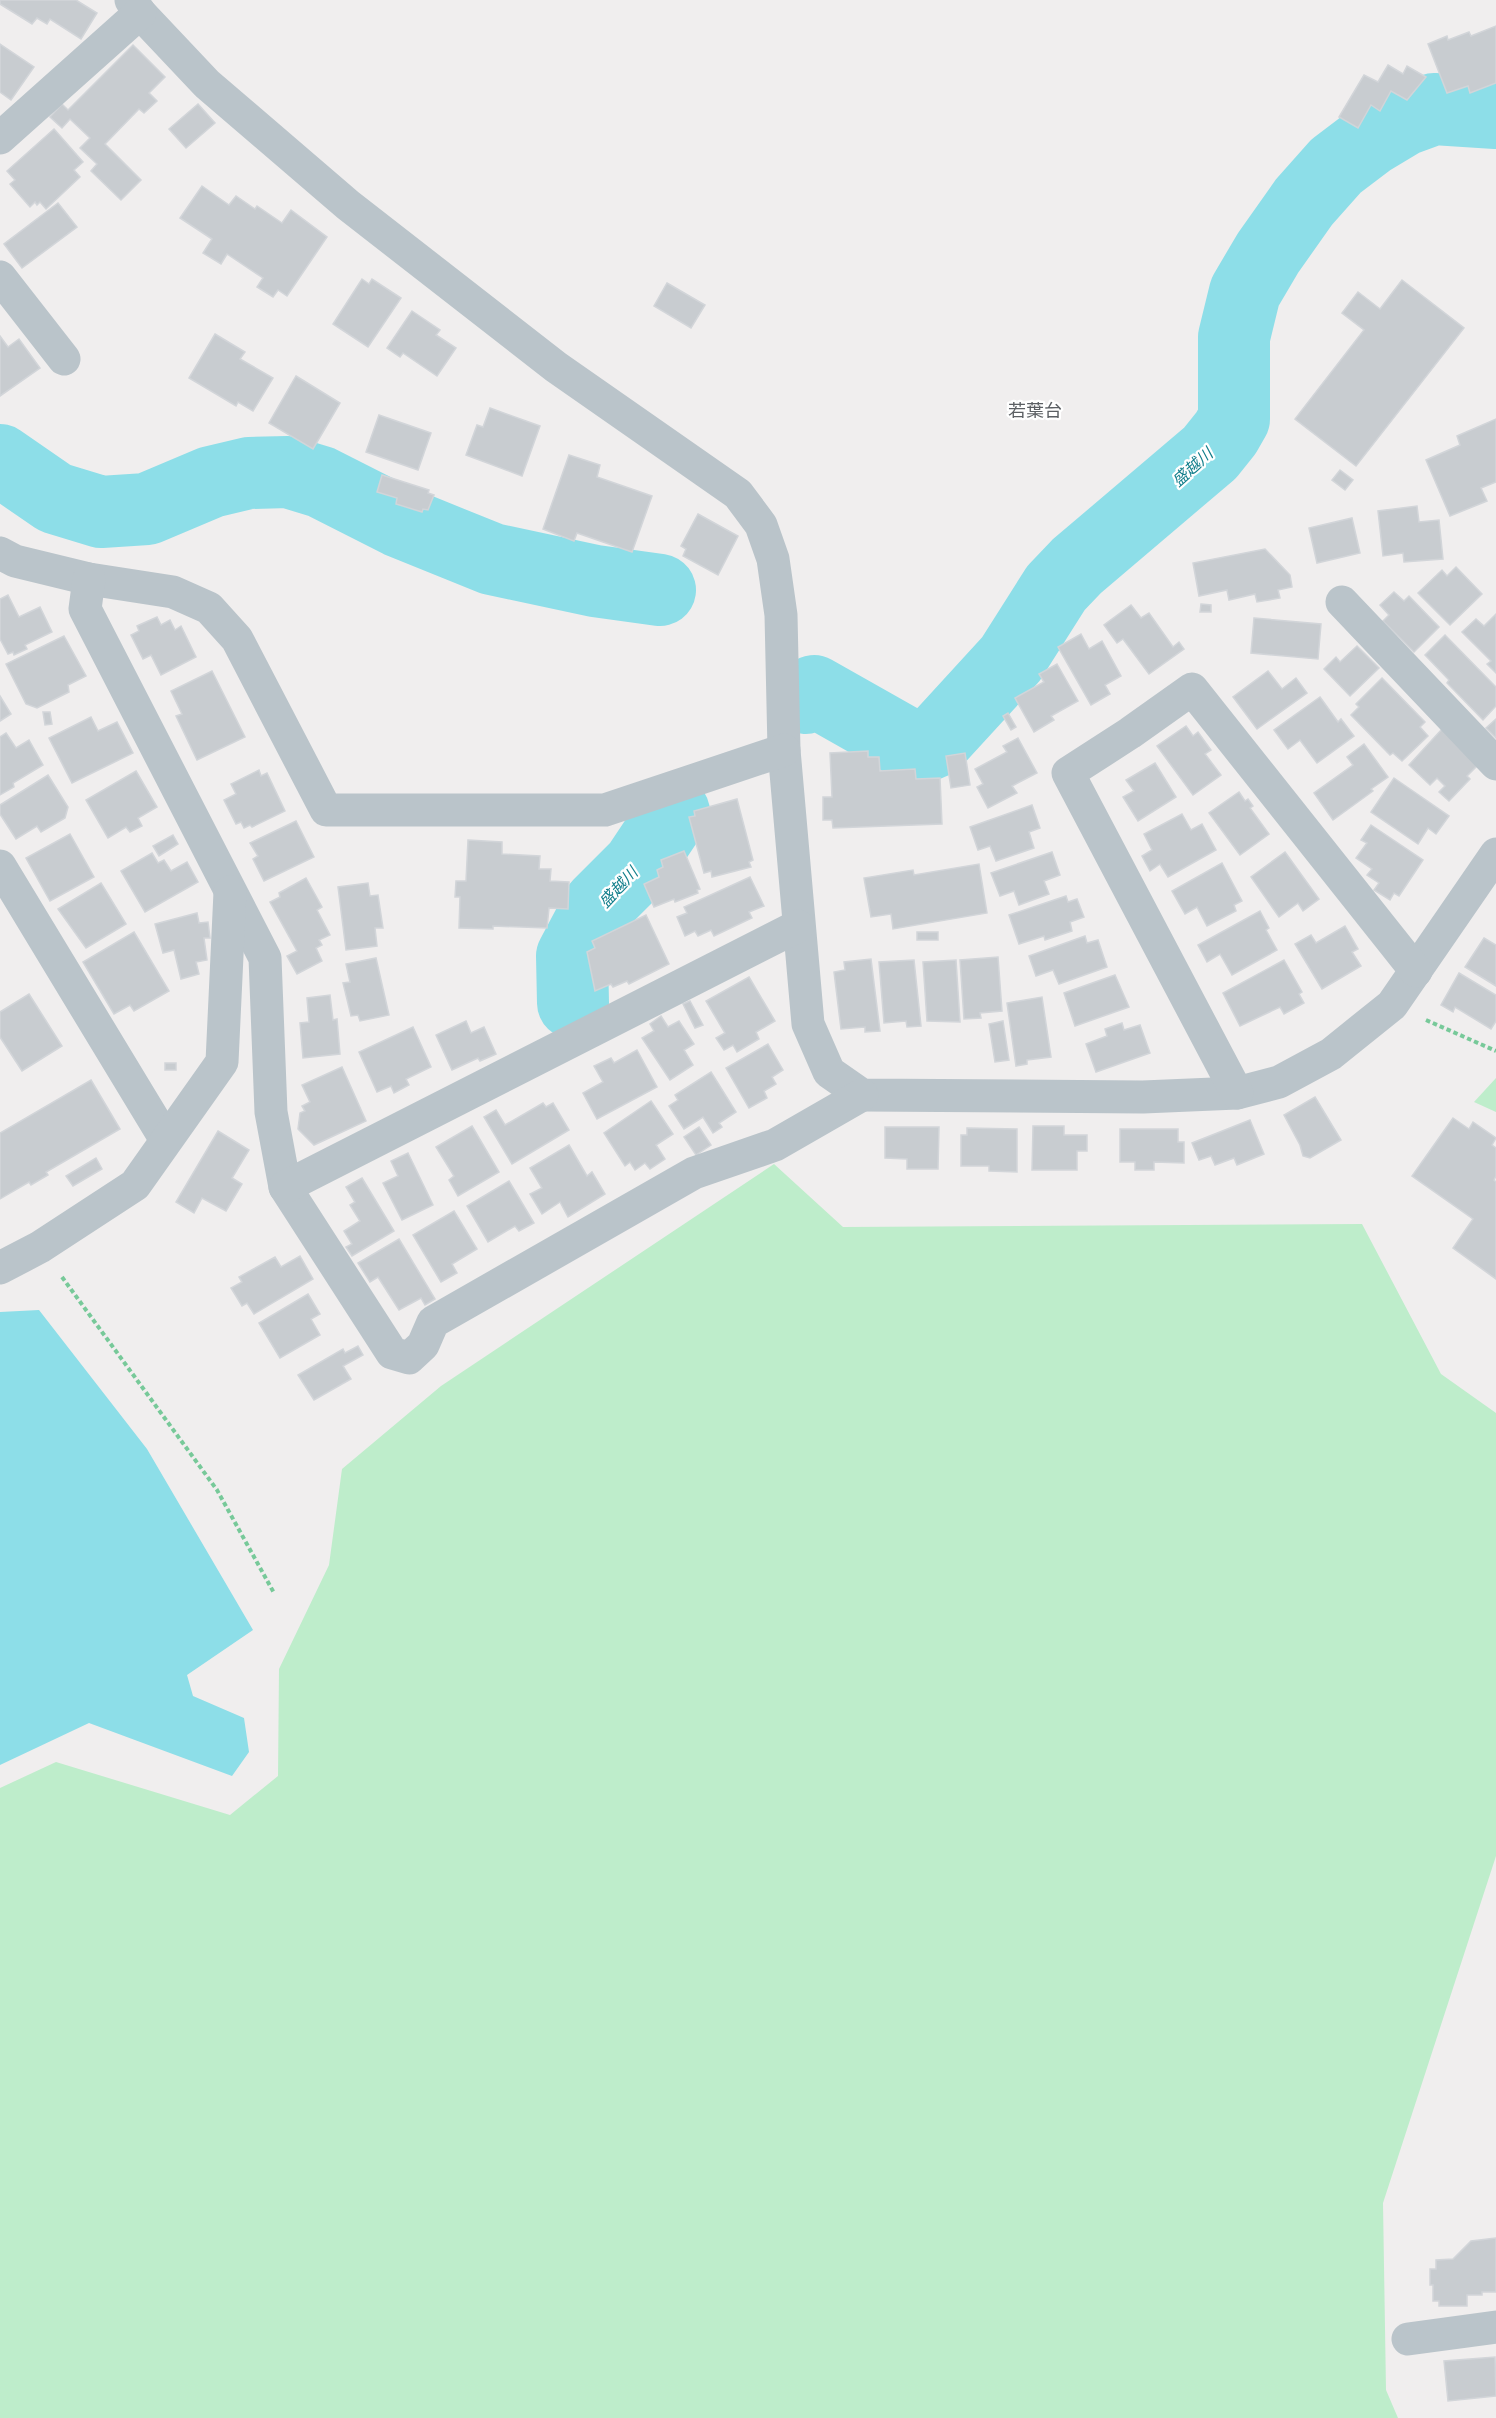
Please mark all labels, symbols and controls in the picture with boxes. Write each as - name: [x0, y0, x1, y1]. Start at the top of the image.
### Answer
- district label: 若葉台: [1008, 400, 1062, 422]
- water label: 盛越川: [1168, 443, 1219, 491]
- water label: 盛越川: [595, 862, 644, 912]

